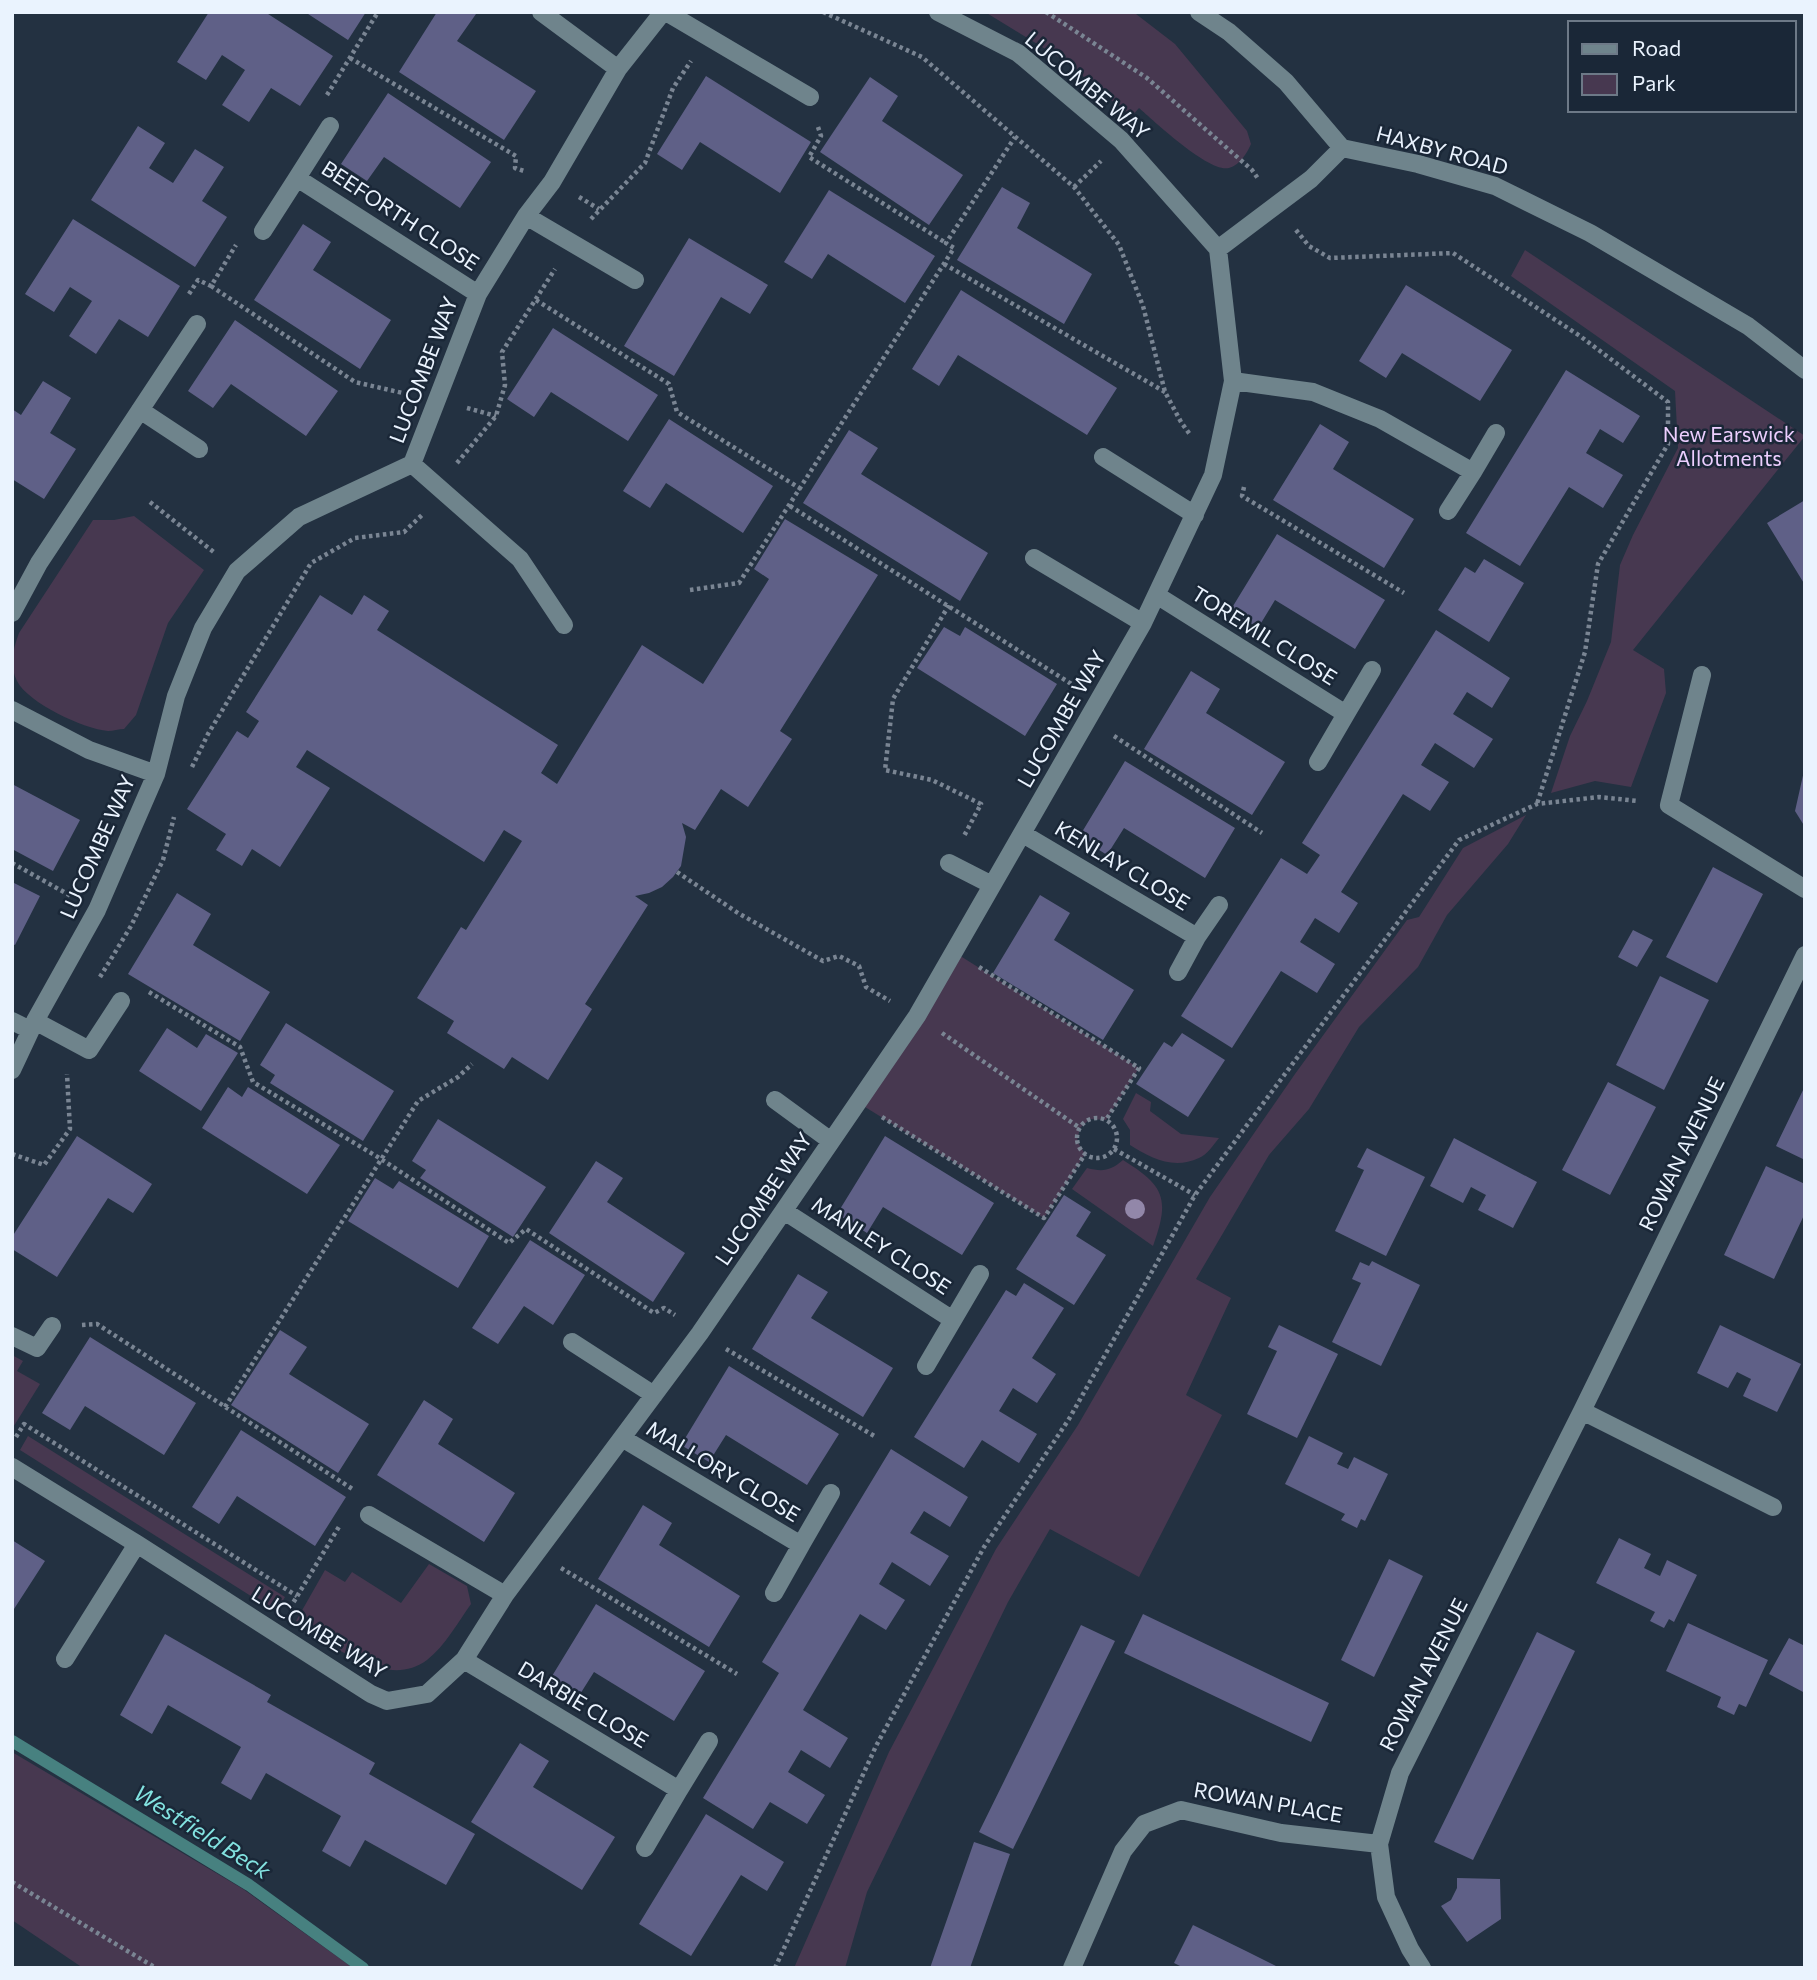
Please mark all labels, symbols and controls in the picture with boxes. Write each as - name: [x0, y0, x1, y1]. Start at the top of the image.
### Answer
- legend: [1568, 21, 1796, 112]
- street label: LUCOMBE WAY: [1021, 26, 1155, 144]
- text: Road: [1632, 35, 1681, 60]
- text: Park: [1632, 70, 1676, 95]
- street label: HAXBY ROAD: [1374, 120, 1511, 179]
- street label: BEEFORTH CLOSE: [317, 155, 484, 275]
- street label: LUCOMBE WAY: [383, 293, 462, 446]
- park label: New Earswick Allotments: [1663, 421, 1795, 470]
- street label: TOREMIL CLOSE: [1188, 580, 1342, 689]
- street label: LUCOMBE WAY: [1011, 645, 1110, 791]
- street label: LUCOMBE WAY: [54, 770, 140, 922]
- street label: KENLAY CLOSE: [1051, 815, 1195, 915]
- street label: ROWAN AVENUE: [1633, 1072, 1729, 1234]
- street label: LUCOMBE WAY: [709, 1127, 817, 1269]
- street label: MANLEY CLOSE: [808, 1191, 956, 1299]
- street label: MALLORY CLOSE: [643, 1415, 805, 1526]
- street label: LUCOMBE WAY: [248, 1580, 392, 1683]
- street label: ROWAN AVENUE: [1373, 1594, 1472, 1755]
- street label: DARBIE CLOSE: [514, 1655, 653, 1752]
- street label: ROWAN PLACE: [1192, 1776, 1345, 1827]
- water label: Westfield Beck: [129, 1778, 276, 1885]

